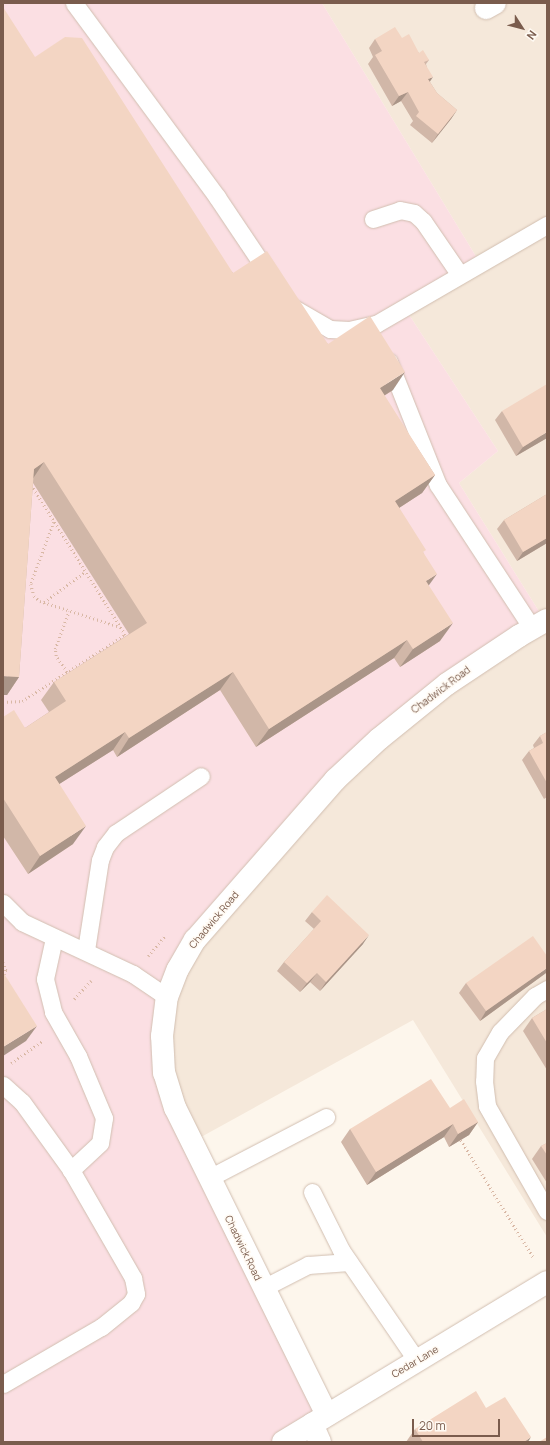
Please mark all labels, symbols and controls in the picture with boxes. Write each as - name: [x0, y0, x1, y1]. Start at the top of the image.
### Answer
- north arrow: [502, 8, 542, 48]
- text: N: [524, 28, 541, 43]
- street label: Chadwick Road: [409, 664, 473, 716]
- street label: Chadwick Road: [187, 889, 241, 951]
- street label: Chadwick Road: [222, 1214, 264, 1282]
- street label: Cedar Lane: [389, 1343, 441, 1381]
- scale bar: [414, 1411, 502, 1437]
- text: 20 m: [419, 1417, 446, 1434]

